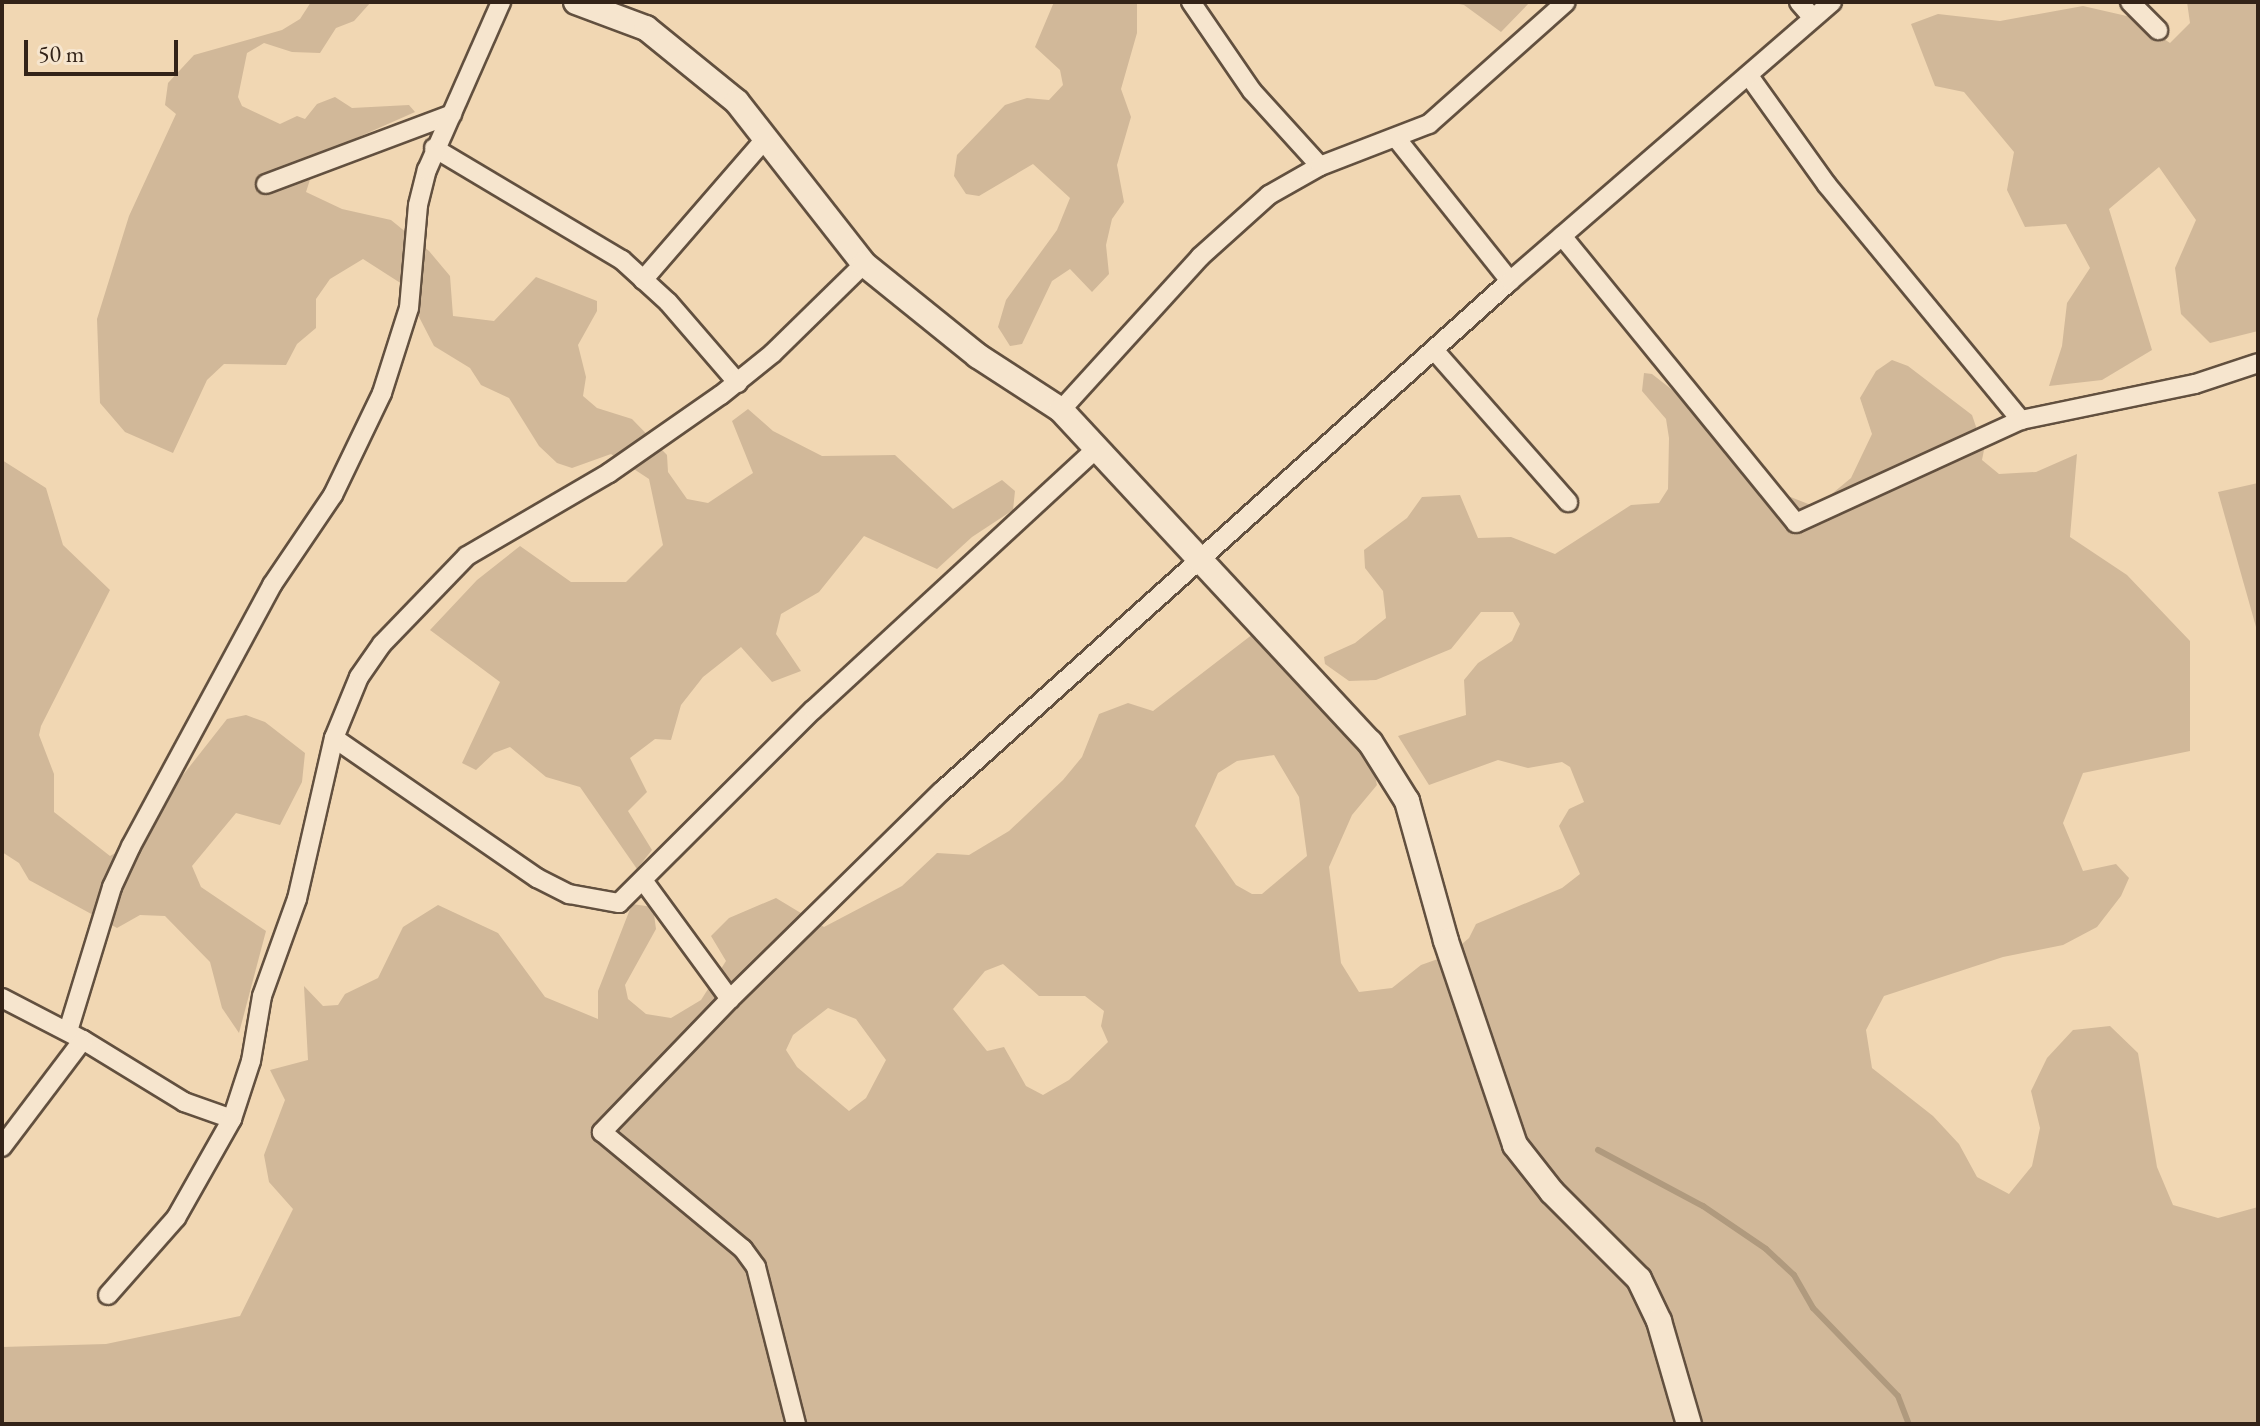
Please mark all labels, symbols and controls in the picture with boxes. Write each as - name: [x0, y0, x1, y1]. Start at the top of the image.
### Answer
- scale bar: [28, 24, 182, 74]
- text: 50 m: [38, 38, 85, 69]

